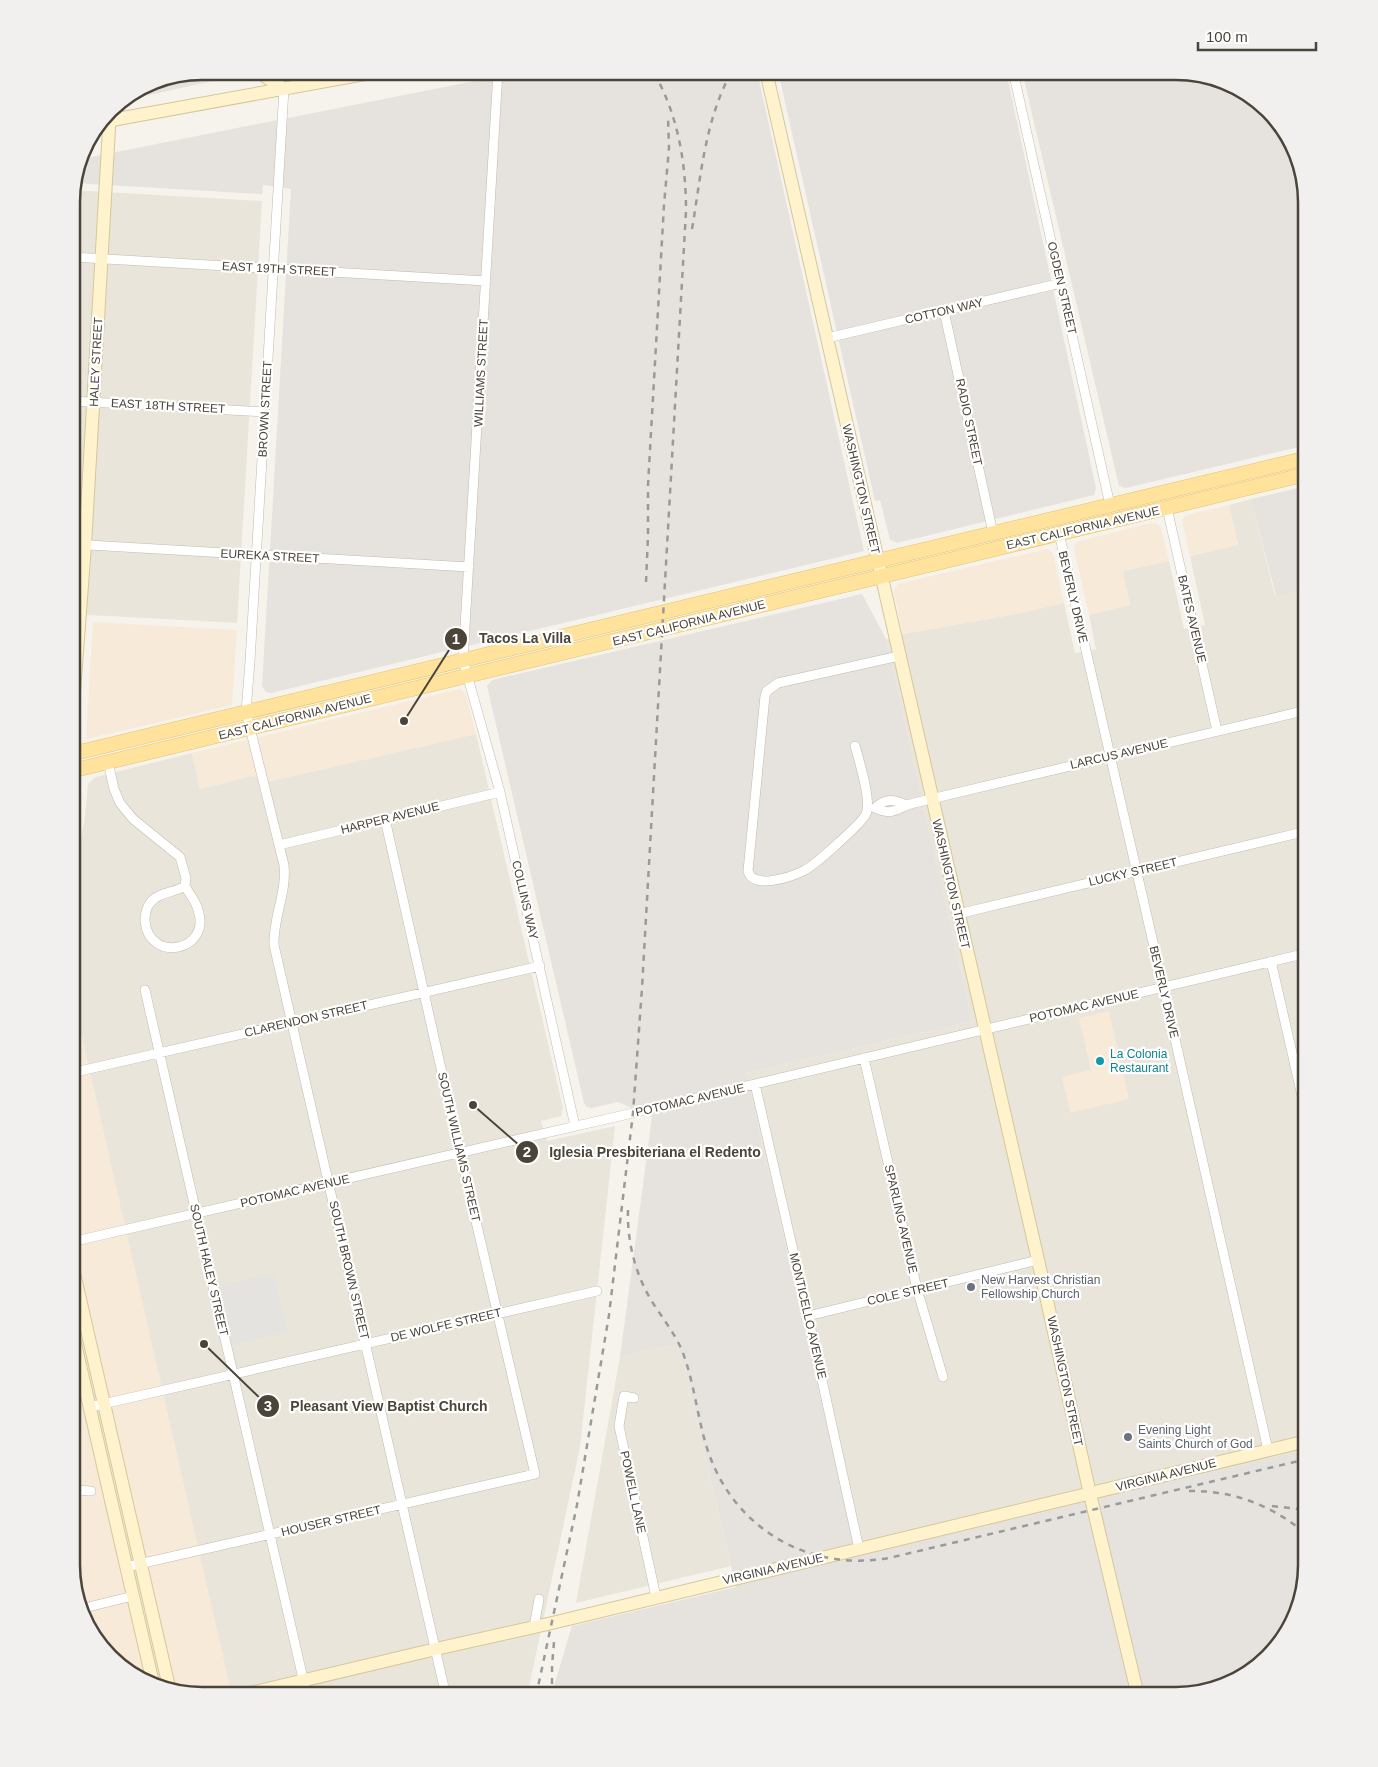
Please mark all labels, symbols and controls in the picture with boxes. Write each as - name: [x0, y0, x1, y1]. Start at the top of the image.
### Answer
- scale bar: [1198, 20, 1316, 52]
- text: 100 m: [1206, 28, 1248, 45]
- street label: OGDEN STREET: [1045, 240, 1080, 336]
- street label: EAST 19TH STREET: [221, 259, 337, 279]
- street label: COTTON WAY: [904, 295, 984, 327]
- street label: HALEY STREET: [87, 316, 105, 407]
- street label: WILLIAMS STREET: [471, 318, 491, 427]
- street label: BROWN STREET: [255, 360, 275, 458]
- street label: RADIO STREET: [953, 377, 985, 467]
- street label: EAST 18TH STREET: [110, 396, 226, 416]
- street label: WASHINGTON STREET: [839, 423, 883, 556]
- street label: EAST CALIFORNIA AVENUE: [1005, 504, 1161, 552]
- street label: EUREKA STREET: [220, 546, 321, 566]
- street label: BEVERLY DRIVE: [1056, 550, 1090, 644]
- street label: BATES AVENUE: [1175, 574, 1209, 664]
- street label: EAST CALIFORNIA AVENUE: [611, 597, 767, 649]
- callout: Tacos La Villa: [444, 624, 581, 653]
- text: 1: [452, 630, 460, 647]
- text: Tacos La Villa: [479, 630, 571, 646]
- street label: EAST CALIFORNIA AVENUE: [217, 691, 373, 743]
- street label: LARCUS AVENUE: [1069, 736, 1169, 772]
- street label: HARPER AVENUE: [339, 799, 441, 837]
- street label: WASHINGTON STREET: [929, 818, 973, 951]
- street label: LUCKY STREET: [1087, 855, 1179, 889]
- street label: COLLINS WAY: [509, 859, 541, 941]
- street label: BEVERLY DRIVE: [1147, 945, 1181, 1039]
- street label: POTOMAC AVENUE: [1028, 987, 1140, 1025]
- street label: CLARENDON STREET: [243, 998, 370, 1040]
- place label: La Colonia Restaurant: [1110, 1047, 1169, 1075]
- marker: La Colonia Restaurant: [1094, 1055, 1106, 1067]
- street label: SOUTH WILLIAMS STREET: [435, 1071, 483, 1224]
- street label: POTOMAC AVENUE: [634, 1081, 746, 1119]
- callout: Iglesia Presbiteriana el Redento: [515, 1137, 771, 1166]
- text: 2: [523, 1143, 531, 1160]
- text: Iglesia Presbiteriana el Redento: [549, 1144, 761, 1160]
- street label: SPARLING AVENUE: [882, 1163, 920, 1275]
- street label: POTOMAC AVENUE: [239, 1172, 351, 1210]
- street label: SOUTH BROWN STREET: [326, 1199, 372, 1341]
- street label: SOUTH HALEY STREET: [187, 1203, 231, 1338]
- street label: MONTICELLO AVENUE: [787, 1252, 829, 1380]
- place label: New Harvest Christian Fellowship Church: [981, 1273, 1100, 1301]
- street label: COLE STREET: [866, 1276, 951, 1308]
- marker: New Harvest Christian Fellowship Church: [965, 1281, 977, 1293]
- street label: DE WOLFE STREET: [389, 1305, 503, 1345]
- street label: WASHINGTON STREET: [1044, 1315, 1086, 1448]
- callout: Pleasant View Baptist Church: [255, 1392, 498, 1421]
- text: 3: [264, 1397, 272, 1414]
- text: Pleasant View Baptist Church: [290, 1398, 488, 1414]
- place label: Evening Light Saints Church of God: [1138, 1423, 1253, 1451]
- marker: Evening Light Saints Church of God: [1122, 1431, 1134, 1443]
- street label: POWELL LANE: [617, 1449, 649, 1535]
- street label: VIRGINIA AVENUE: [1114, 1456, 1218, 1494]
- street label: HOUSER STREET: [280, 1503, 383, 1539]
- street label: VIRGINIA AVENUE: [721, 1551, 825, 1587]

